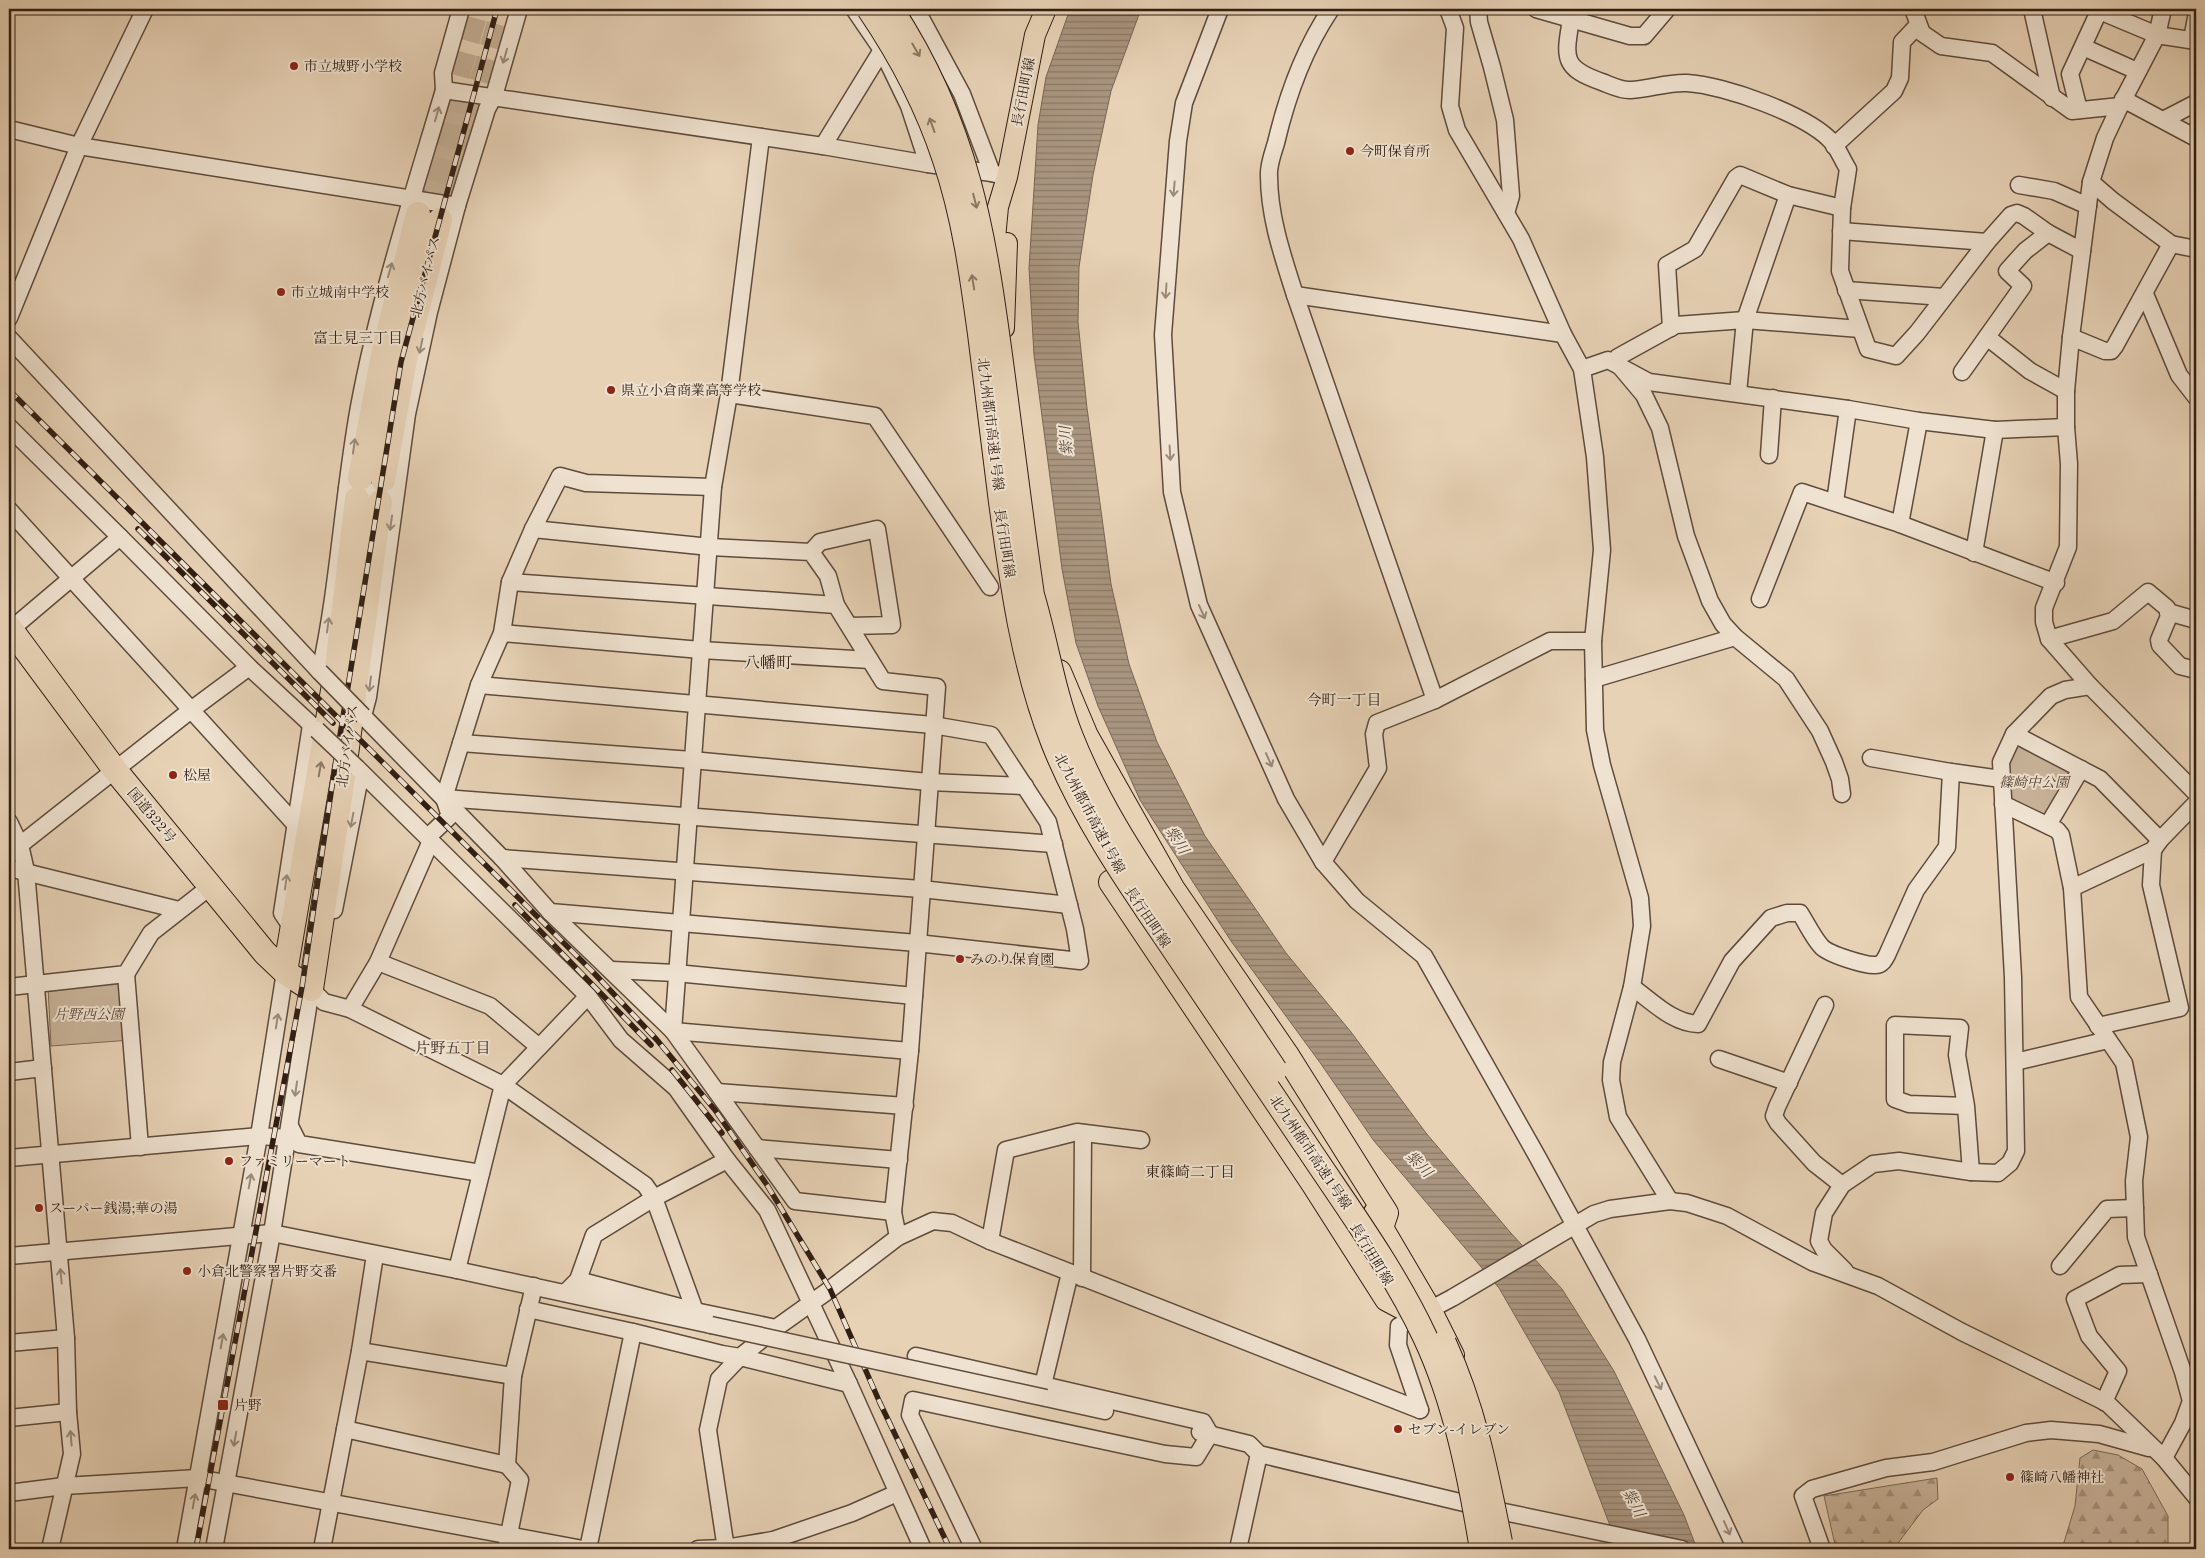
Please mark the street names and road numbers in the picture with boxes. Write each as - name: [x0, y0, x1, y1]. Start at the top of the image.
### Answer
- street label: 長行田町線: [1009, 56, 1038, 128]
- street label: 北方バイパス: [408, 235, 443, 320]
- street label: 北九州都市高速1号線: [975, 357, 1006, 492]
- street label: 長行田町線: [992, 507, 1017, 579]
- street label: 北方バイパス: [334, 704, 361, 789]
- street label: 北九州都市高速1号線: [1051, 751, 1128, 876]
- street label: 国道322号: [125, 785, 179, 846]
- street label: 長行田町線: [1122, 884, 1173, 950]
- street label: 北九州都市高速1号線: [1267, 1092, 1354, 1212]
- street label: 長行田町線: [1347, 1220, 1396, 1288]

